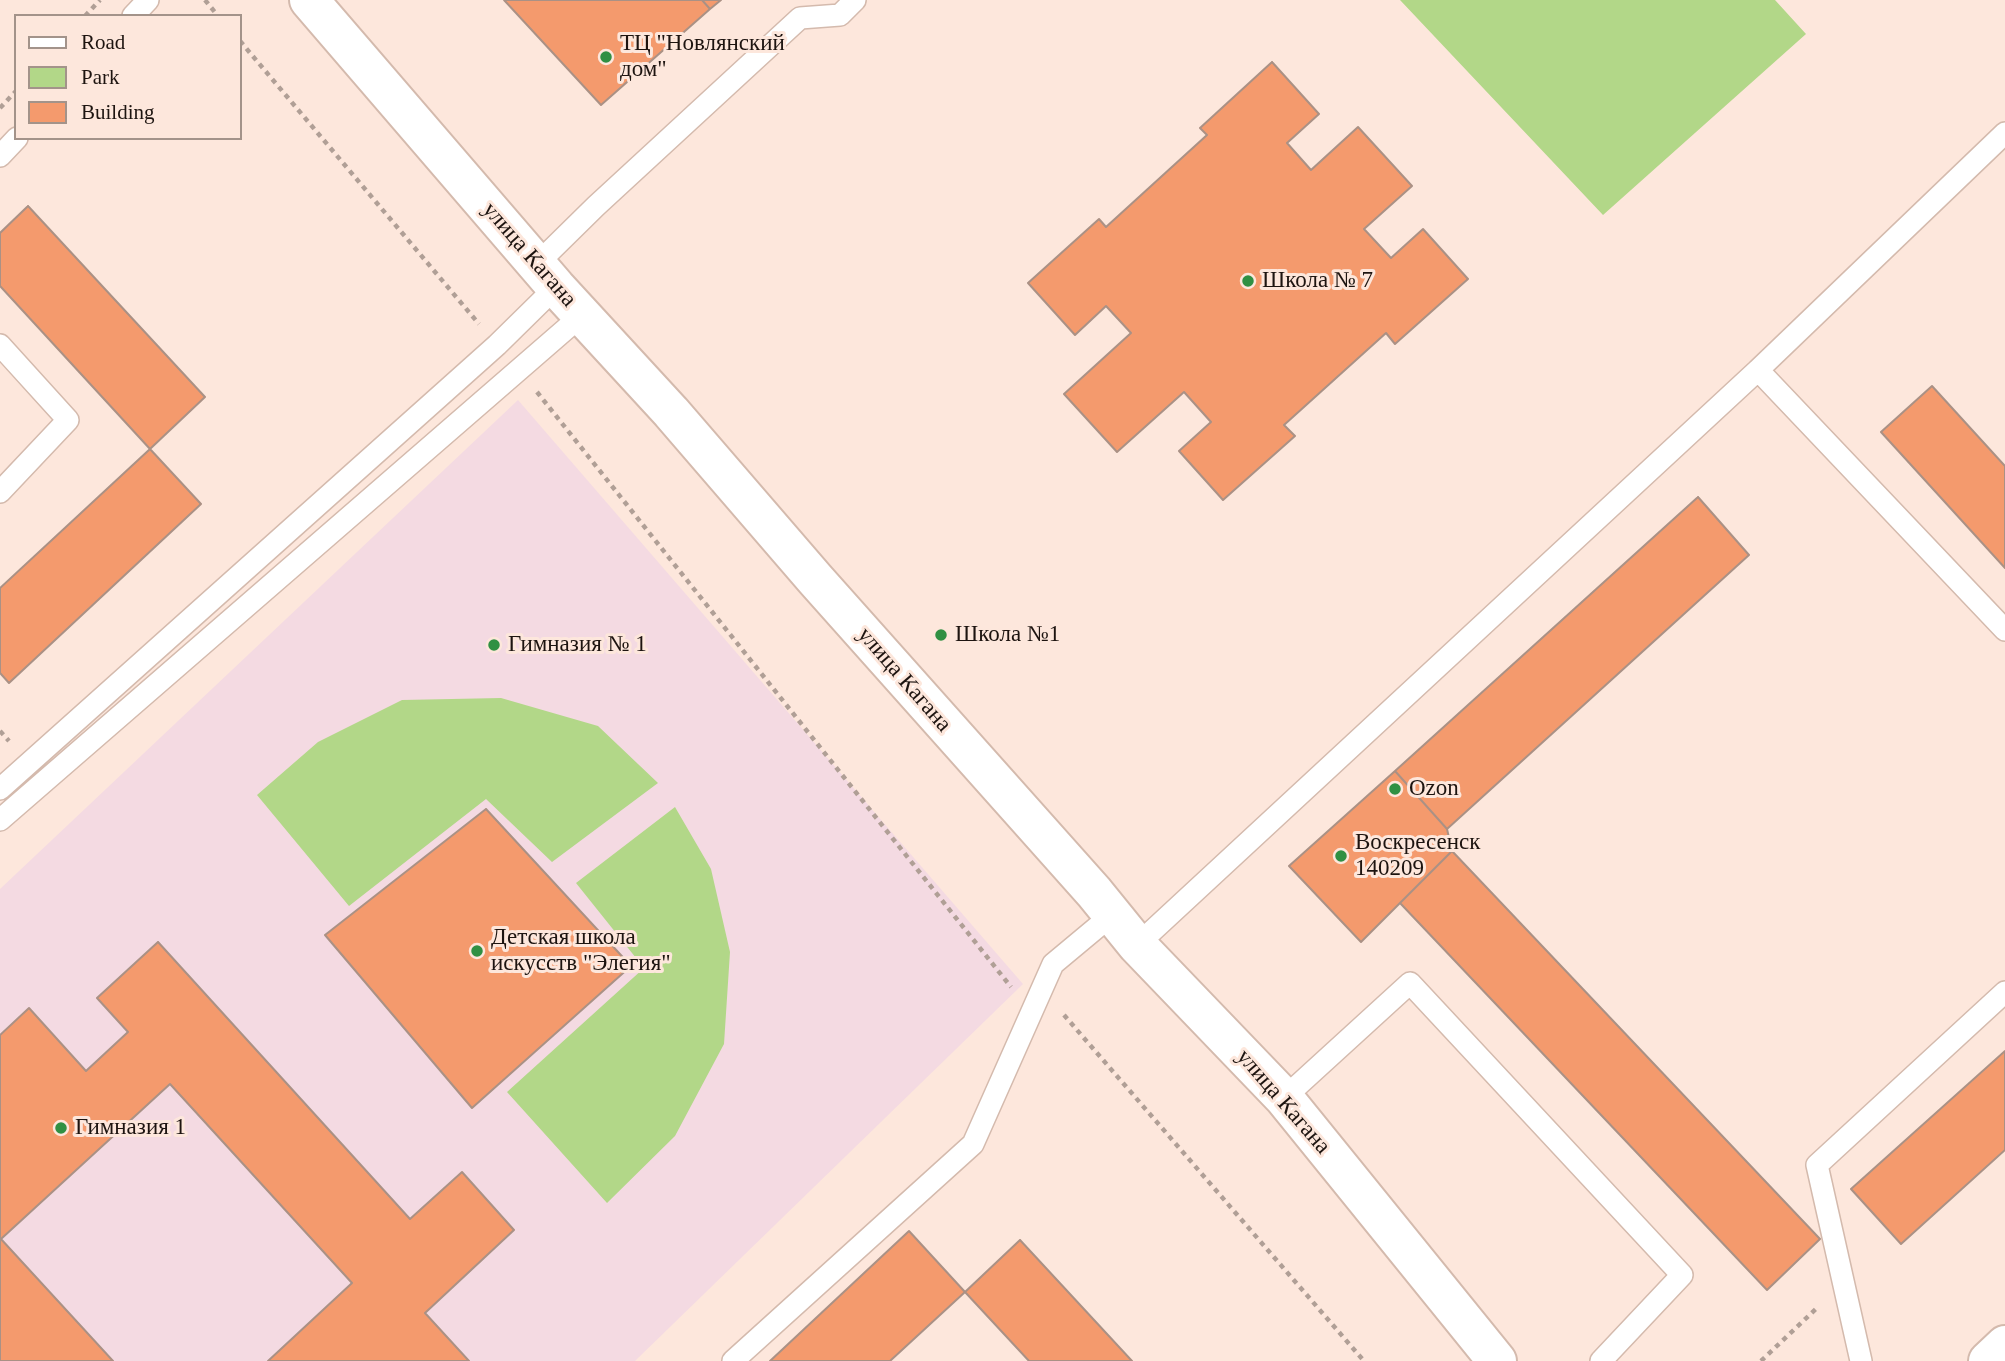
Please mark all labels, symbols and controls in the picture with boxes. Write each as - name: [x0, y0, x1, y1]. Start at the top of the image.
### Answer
- legend: [14, 14, 242, 140]
- text: Road: [81, 30, 125, 54]
- place label: ТЦ "Новлянский дом": [620, 30, 785, 84]
- marker: ТЦ "Новлянский дом": [598, 49, 614, 65]
- text: Park: [81, 65, 120, 89]
- text: Building: [81, 100, 155, 124]
- street label: улица Кагана: [476, 197, 582, 313]
- place label: Школа № 7: [1262, 267, 1373, 295]
- marker: Школа № 7: [1240, 273, 1256, 289]
- place label: Школа №1: [955, 621, 1060, 649]
- street label: улица Кагана: [851, 622, 957, 738]
- marker: Школа №1: [933, 627, 949, 643]
- place label: Гимназия № 1: [508, 631, 647, 659]
- marker: Гимназия № 1: [486, 637, 502, 653]
- place label: Ozon: [1409, 775, 1459, 803]
- marker: Ozon: [1387, 781, 1403, 797]
- place label: Воскресенск 140209: [1355, 829, 1480, 883]
- marker: Воскресенск 140209: [1333, 848, 1349, 864]
- place label: Детская школа искусств "Элегия": [491, 924, 671, 978]
- marker: Детская школа искусств "Элегия": [469, 943, 485, 959]
- street label: улица Кагана: [1230, 1044, 1336, 1160]
- place label: Гимназия 1: [75, 1114, 186, 1142]
- marker: Гимназия 1: [53, 1120, 69, 1136]

